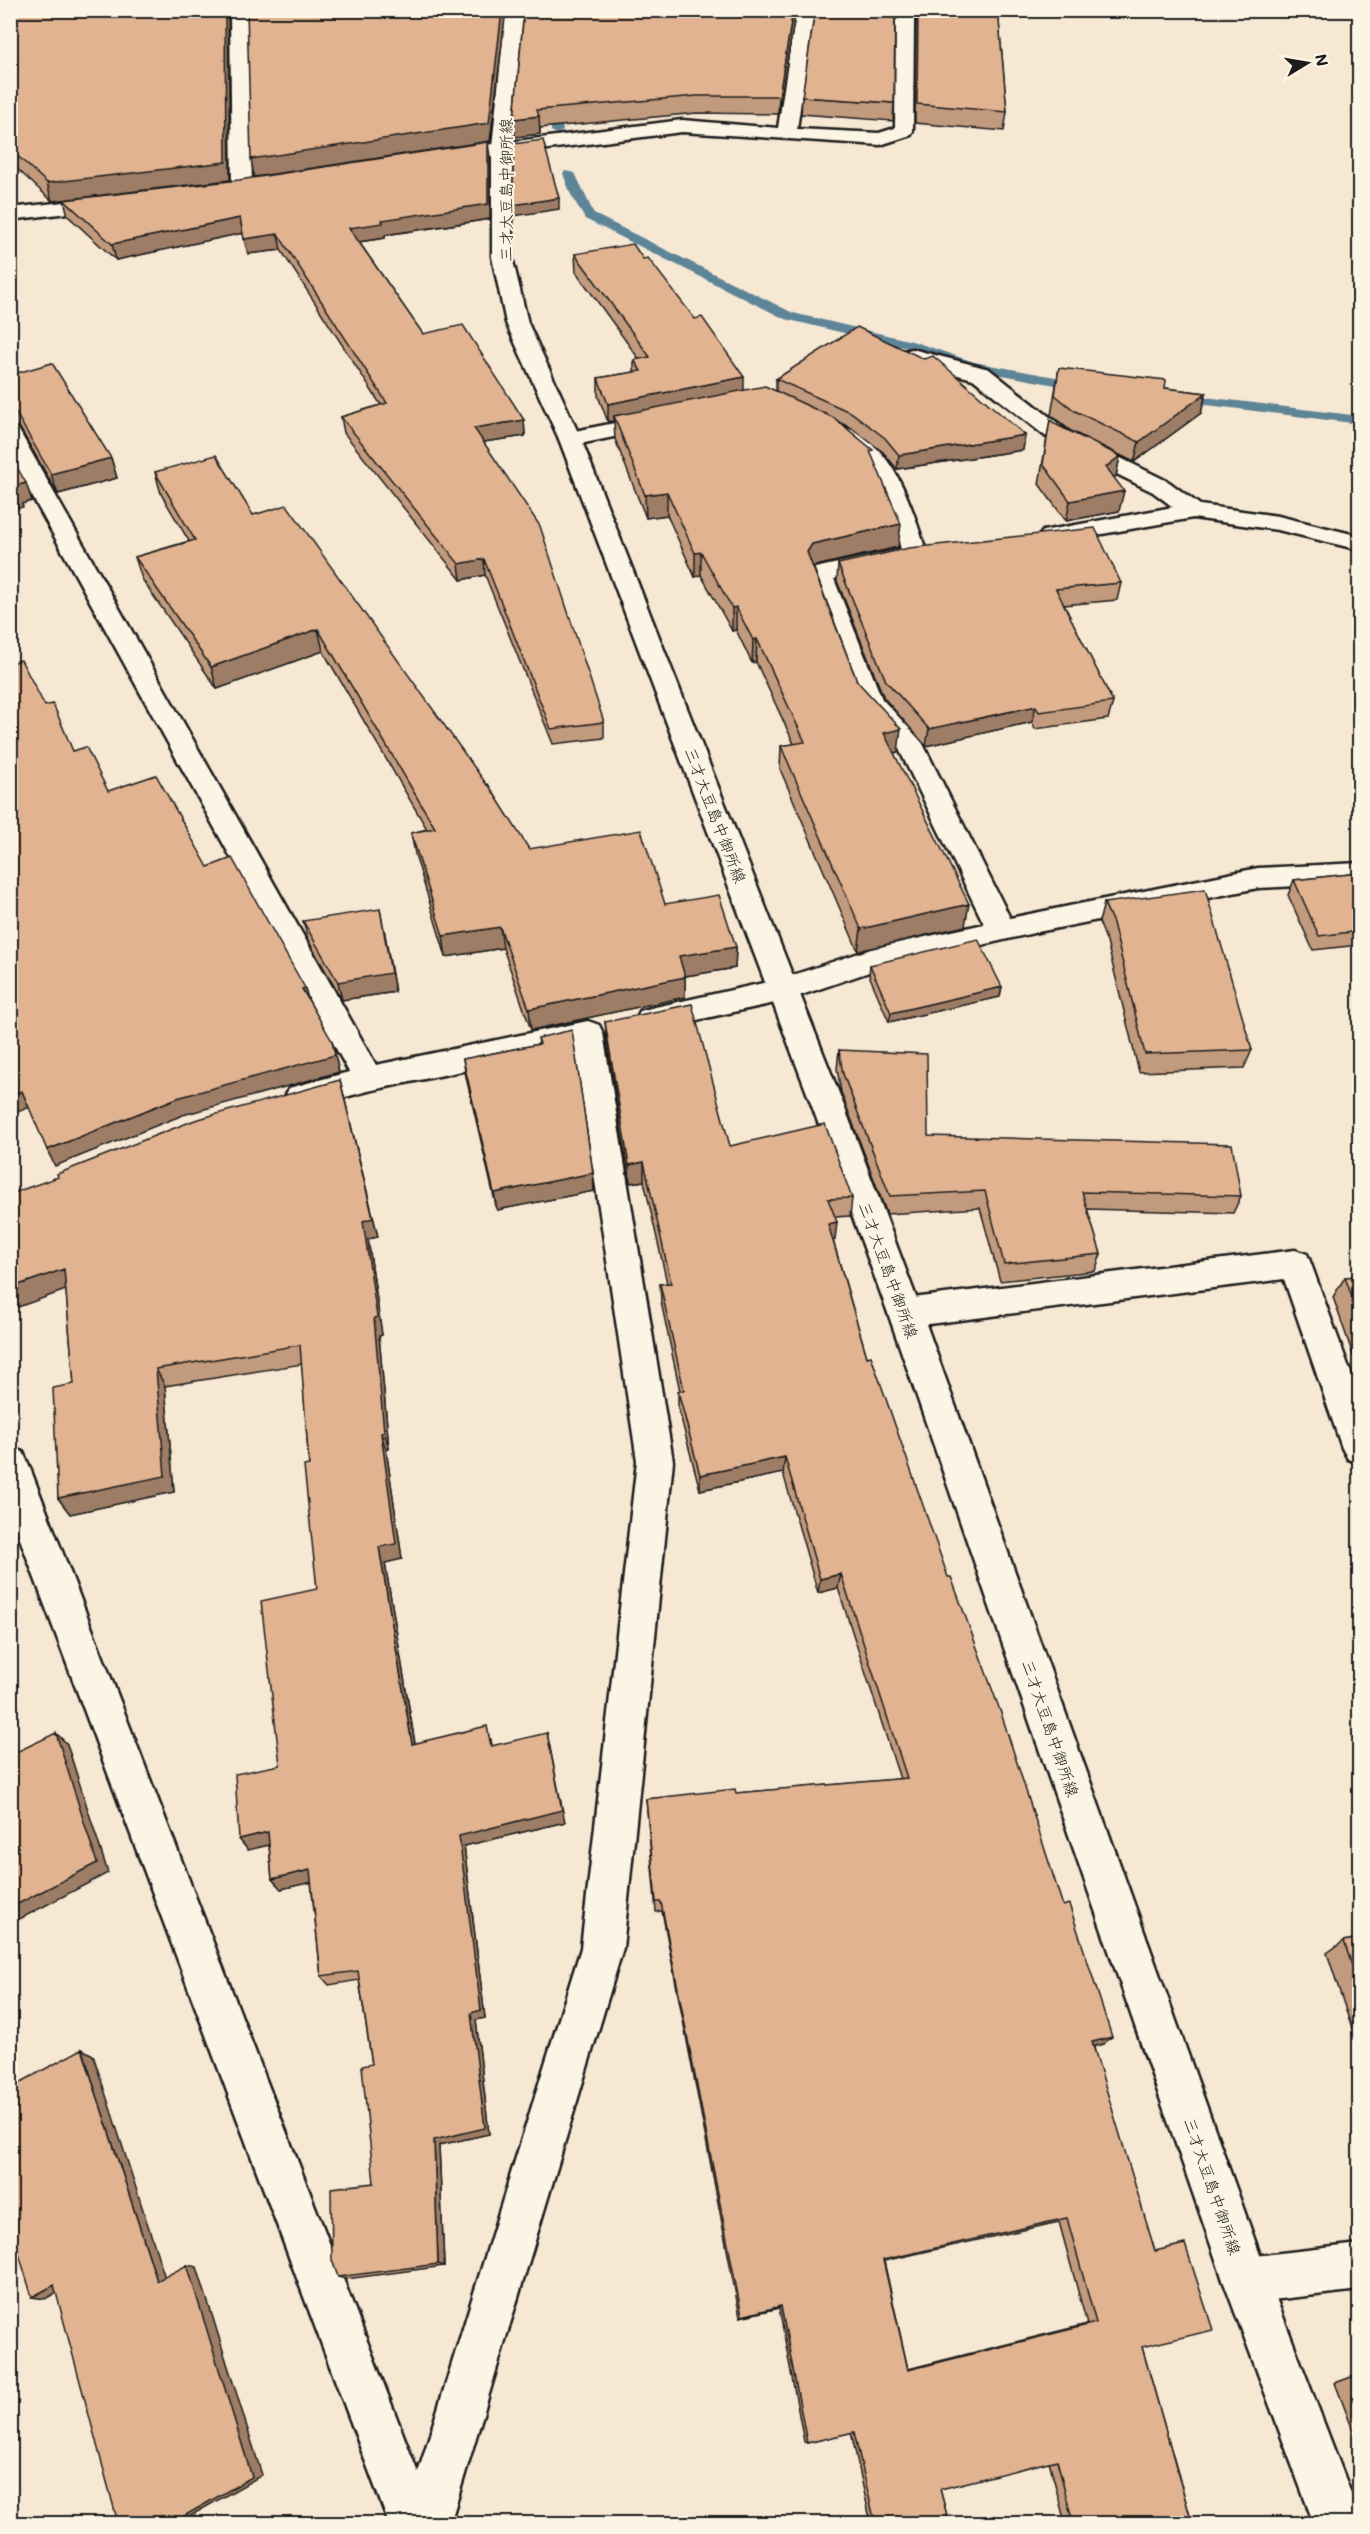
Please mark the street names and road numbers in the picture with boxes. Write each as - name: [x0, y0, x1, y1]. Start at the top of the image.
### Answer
- street label: 三才大豆島中御所線: [495, 118, 516, 262]
- street label: 三才大豆島中御所線: [680, 744, 752, 886]
- street label: 三才大豆島中御所線: [855, 1199, 923, 1341]
- street label: 三才大豆島中御所線: [1018, 1656, 1084, 1800]
- street label: 三才大豆島中御所線: [1180, 2114, 1246, 2258]

